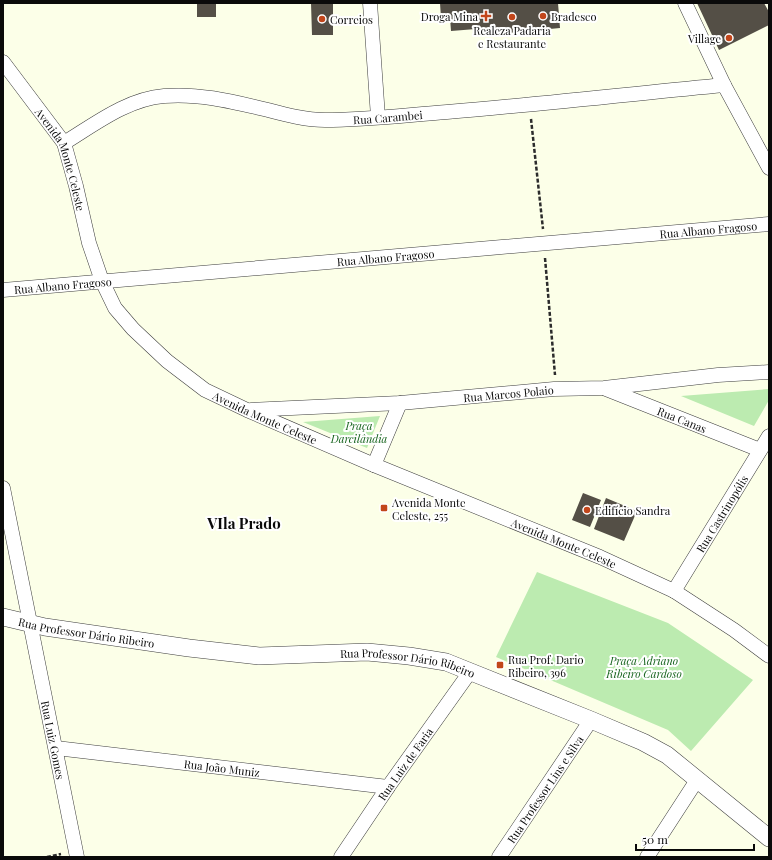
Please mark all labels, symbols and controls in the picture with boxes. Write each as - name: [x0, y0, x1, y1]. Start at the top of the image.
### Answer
- place label: Droga Mina: [421, 9, 479, 24]
- place label: Bradesco: [551, 9, 596, 24]
- marker: Droga Mina: [481, 11, 491, 21]
- marker: Bradesco: [538, 11, 548, 21]
- place label: Correios: [330, 12, 373, 27]
- marker: Realeza Padaria e Restaurante: [507, 12, 517, 22]
- marker: Correios: [317, 14, 327, 24]
- place label: Realeza Padaria e Restaurante: [473, 23, 551, 51]
- place label: Village: [687, 31, 721, 46]
- marker: Village: [724, 33, 734, 43]
- street label: Avenida Monte Celeste: [32, 104, 89, 213]
- street label: Rua Carambei: [353, 107, 423, 127]
- street label: Rua Albano Fragoso: [659, 218, 758, 241]
- street label: Rua Albano Fragoso: [336, 245, 435, 269]
- street label: Rua Albano Fragoso: [13, 273, 112, 297]
- street label: Rua Marcos Polaio: [463, 382, 554, 405]
- street label: Avenida Monte Celeste: [210, 387, 320, 447]
- street label: Rua Canas: [655, 403, 709, 436]
- park label: Praça Darcilândia: [330, 418, 388, 446]
- street label: Rua Castrinopólis: [692, 472, 751, 555]
- place label: Avenida Monte Celeste, 255: [391, 495, 466, 523]
- marker: Avenida Monte Celeste, 255: [379, 503, 389, 513]
- place label: Edifício Sandra: [595, 503, 671, 518]
- marker: Edifício Sandra: [582, 505, 592, 515]
- district label: VIla Prado: [206, 513, 281, 533]
- street label: Avenida Monte Celeste: [508, 514, 619, 571]
- street label: Rua Professor Dário Ribeiro: [17, 613, 156, 650]
- street label: Rua Professor Dário Ribeiro: [340, 644, 477, 680]
- place label: Rua Prof. Dario Ribeiro, 396: [508, 652, 583, 680]
- park label: Praça Adriano Ribeiro Cardoso: [605, 653, 682, 681]
- marker: Rua Prof. Dario Ribeiro, 396: [495, 660, 505, 670]
- street label: Rua Luiz Gomes: [38, 699, 69, 781]
- street label: Rua Luiz de Faria: [374, 724, 436, 803]
- street label: Rua Professor Lins e Silva: [503, 732, 587, 846]
- street label: Rua João Muniz: [183, 756, 261, 779]
- scale bar: [636, 826, 754, 852]
- text: 50 m: [642, 831, 668, 847]

